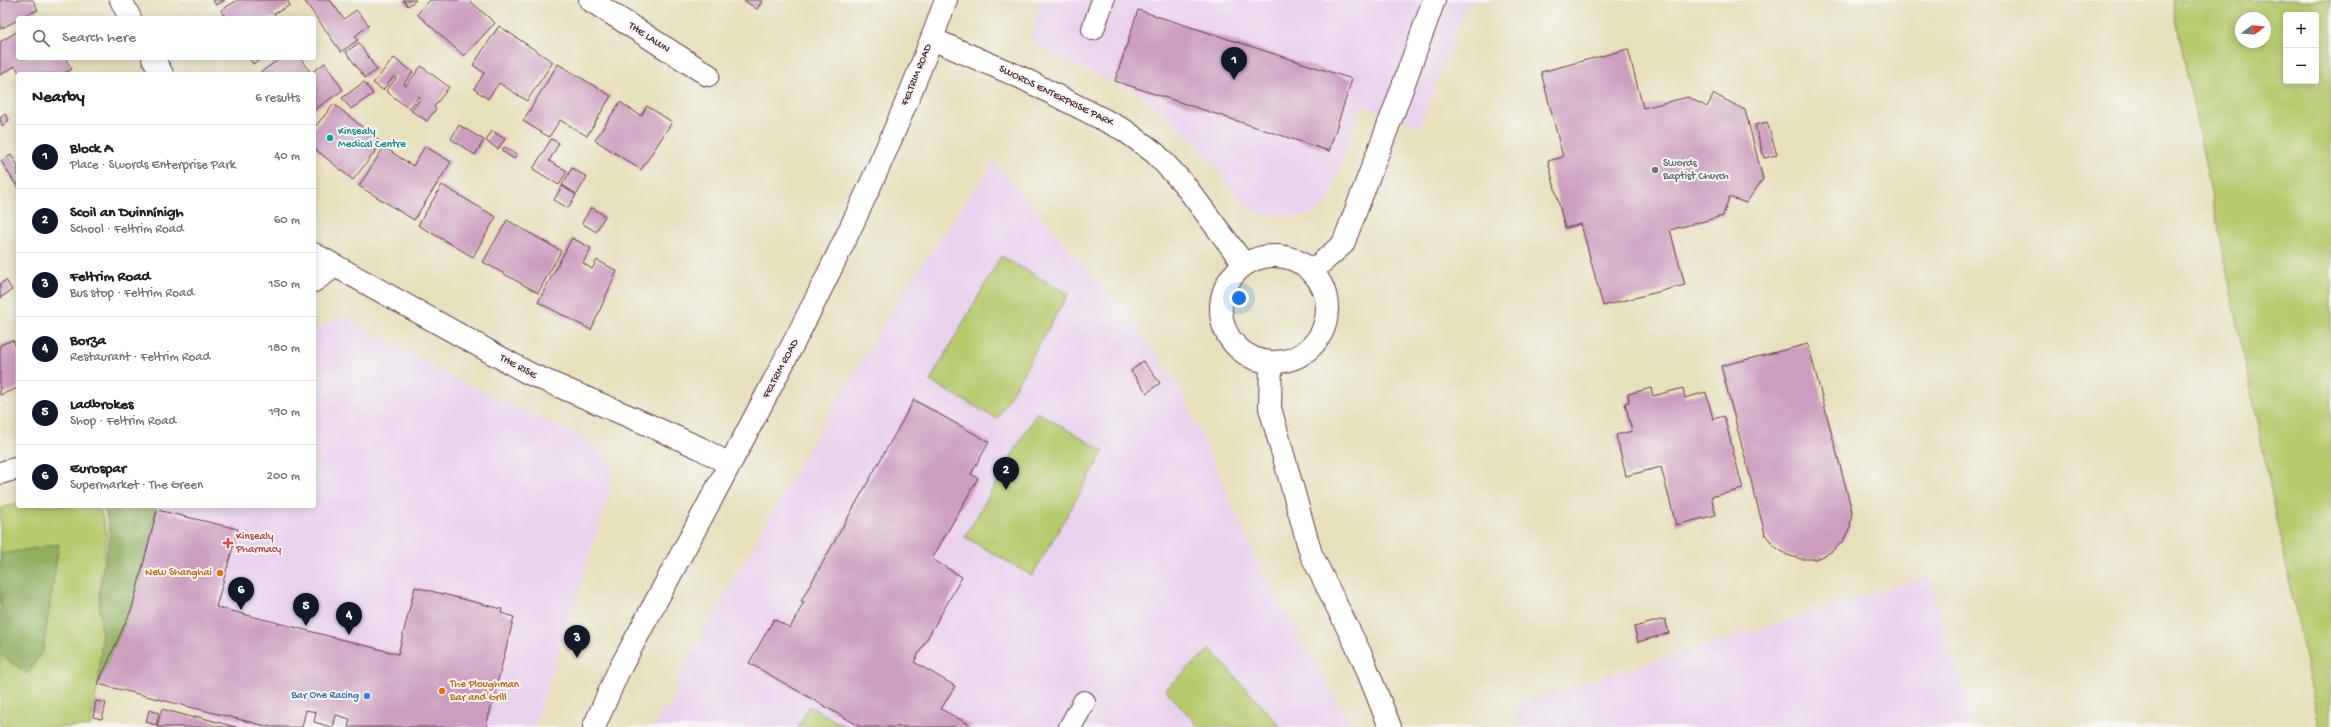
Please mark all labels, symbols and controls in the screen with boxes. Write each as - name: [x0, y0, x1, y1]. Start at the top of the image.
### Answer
- north arrow: [2235, 12, 2271, 48]
- map controls: [2283, 12, 2319, 84]
- button: +: [2283, 12, 2319, 48]
- search box: [16, 16, 316, 60]
- street label: THE LAWN: [625, 20, 672, 56]
- icon: search: [30, 27, 52, 49]
- text: Search here: [62, 29, 136, 47]
- street label: FELTRIM ROAD: [899, 42, 935, 109]
- pin: 1: [1221, 47, 1247, 80]
- button: −: [2283, 48, 2319, 84]
- street label: SWORDS ENTERPRISE PARK: [997, 63, 1117, 130]
- text: Nearby: [32, 88, 85, 108]
- text: 6 results: [255, 91, 300, 106]
- place label: Kinsealy Medical Centre: [338, 126, 406, 151]
- marker: Kinsealy Medical Centre: [325, 133, 335, 143]
- text: Block A: [70, 140, 113, 158]
- text: 1: [42, 149, 48, 164]
- text: 40 m: [274, 149, 300, 164]
- text: Place · Swords Enterprise Park: [70, 158, 236, 173]
- place label: Swords Baptist Church: [1662, 158, 1729, 183]
- marker: Swords Baptist Church: [1650, 165, 1660, 175]
- text: Scoil an Duinnínigh: [70, 204, 184, 222]
- text: 2: [42, 213, 48, 228]
- text: 60 m: [274, 213, 300, 228]
- text: School · Feltrim Road: [70, 222, 184, 237]
- text: Feltrim Road: [70, 268, 150, 286]
- text: 3: [42, 277, 48, 292]
- text: 150 m: [268, 277, 300, 292]
- text: Bus stop · Feltrim Road: [70, 286, 194, 301]
- your location: [1229, 288, 1249, 308]
- text: Borza: [70, 332, 106, 350]
- street label: FELTRIM ROAD: [760, 337, 802, 402]
- text: 4: [42, 341, 48, 356]
- text: 180 m: [268, 341, 300, 356]
- text: Restaurant · Feltrim Road: [70, 350, 210, 365]
- street label: THE RISE: [496, 352, 540, 382]
- text: Ladbrokes: [70, 396, 134, 414]
- text: 5: [42, 405, 48, 420]
- text: 190 m: [269, 405, 300, 420]
- text: Shop · Feltrim Road: [70, 414, 176, 429]
- pin: 2: [993, 457, 1019, 490]
- text: Eurospar: [70, 460, 126, 478]
- text: 6: [42, 469, 48, 484]
- text: 200 m: [267, 469, 300, 484]
- text: Supermarket · The Green: [70, 478, 203, 493]
- place label: Kinsealy Pharmacy: [235, 531, 282, 556]
- marker: Kinsealy Pharmacy: [223, 538, 233, 548]
- place label: New Shanghai: [145, 567, 212, 579]
- marker: New Shanghai: [215, 568, 225, 578]
- pin: 6: [228, 577, 254, 610]
- pin: 5: [293, 593, 319, 626]
- pin: 4: [336, 602, 362, 635]
- pin: 3: [564, 625, 590, 658]
- place label: The Ploughman Bar and Grill: [449, 679, 520, 704]
- marker: The Ploughman Bar and Grill: [437, 686, 447, 696]
- place label: Bar One Racing: [290, 690, 359, 702]
- marker: Bar One Racing: [362, 691, 372, 701]

